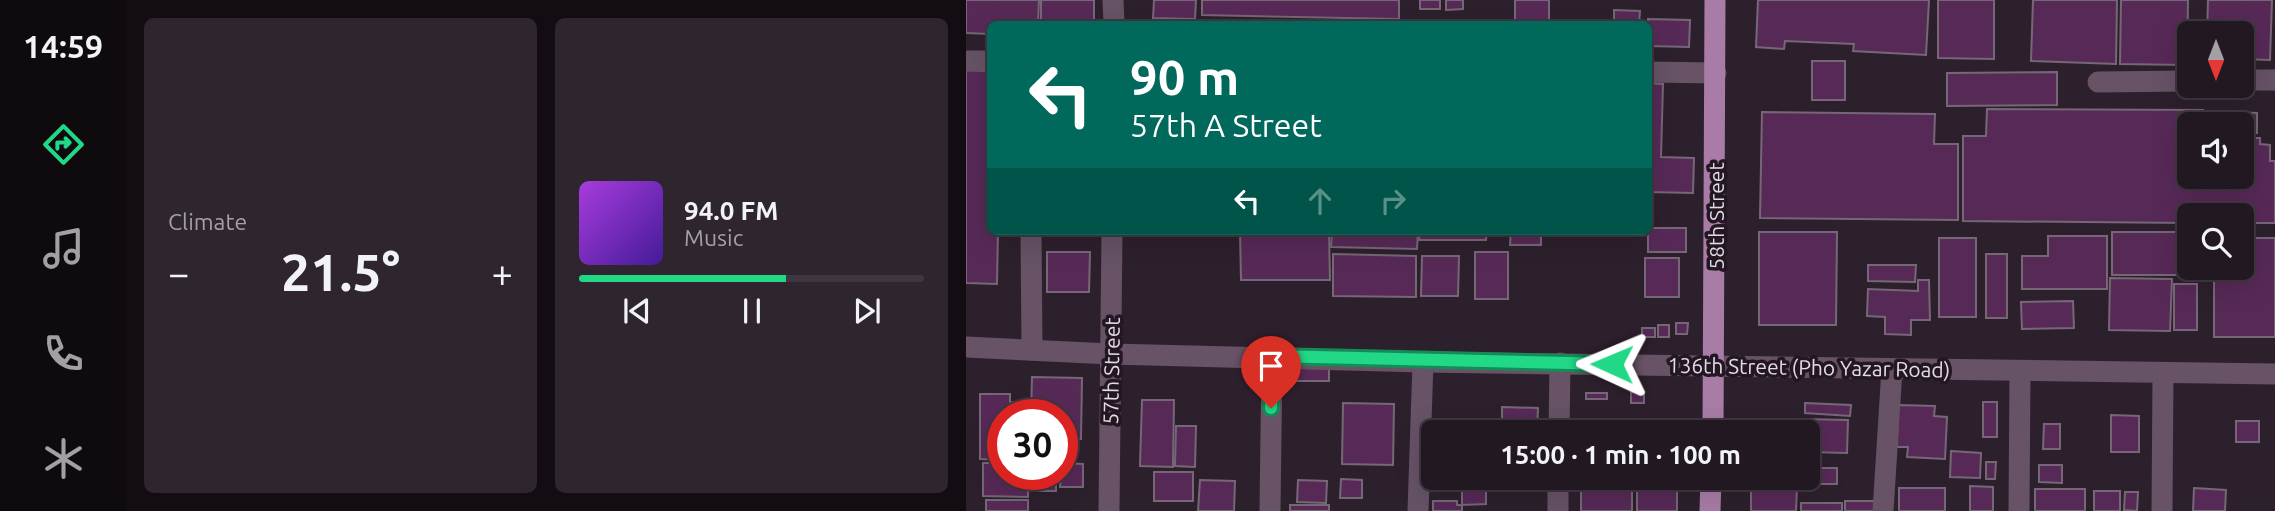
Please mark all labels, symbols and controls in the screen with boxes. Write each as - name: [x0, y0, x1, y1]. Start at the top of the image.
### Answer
- north arrow: [2177, 21, 2254, 98]
- map controls: [2177, 21, 2254, 280]
- text: 14:59: [23, 28, 103, 64]
- icon: left: [1015, 49, 1106, 140]
- text: 90 m: [1130, 49, 1239, 104]
- text: 57th A Street: [1130, 107, 1322, 143]
- button: sound: [2177, 112, 2254, 189]
- icon: directions: [39, 120, 88, 169]
- street label: 58th Street: [1704, 162, 1728, 270]
- icon: left: [1228, 182, 1266, 220]
- icon: ahead: [1301, 182, 1339, 220]
- icon: right: [1374, 182, 1412, 220]
- text: 94.0 FM: [684, 196, 778, 225]
- button: search: [2177, 203, 2254, 280]
- text: Climate: [168, 209, 247, 234]
- icon: music: [39, 224, 88, 273]
- text: Music: [684, 225, 743, 250]
- text: 21.5°: [281, 243, 400, 301]
- text: −: [168, 252, 189, 294]
- text: +: [492, 252, 513, 294]
- icon: previous: [618, 292, 656, 330]
- icon: pause: [733, 292, 771, 330]
- icon: next: [848, 292, 886, 330]
- street label: 57th Street: [1098, 317, 1124, 425]
- position arrow: [1575, 327, 1649, 401]
- icon: phone: [39, 329, 88, 378]
- pin: [1241, 336, 1301, 408]
- icon: arrive: [1252, 347, 1290, 385]
- street label: 136th Street (Pho Yazar Road): [1667, 353, 1951, 381]
- speed limit sign: 30: [987, 399, 1078, 490]
- icon: climate: [39, 434, 88, 483]
- text: 15:00 · 1 min · 100 m: [1500, 440, 1741, 469]

